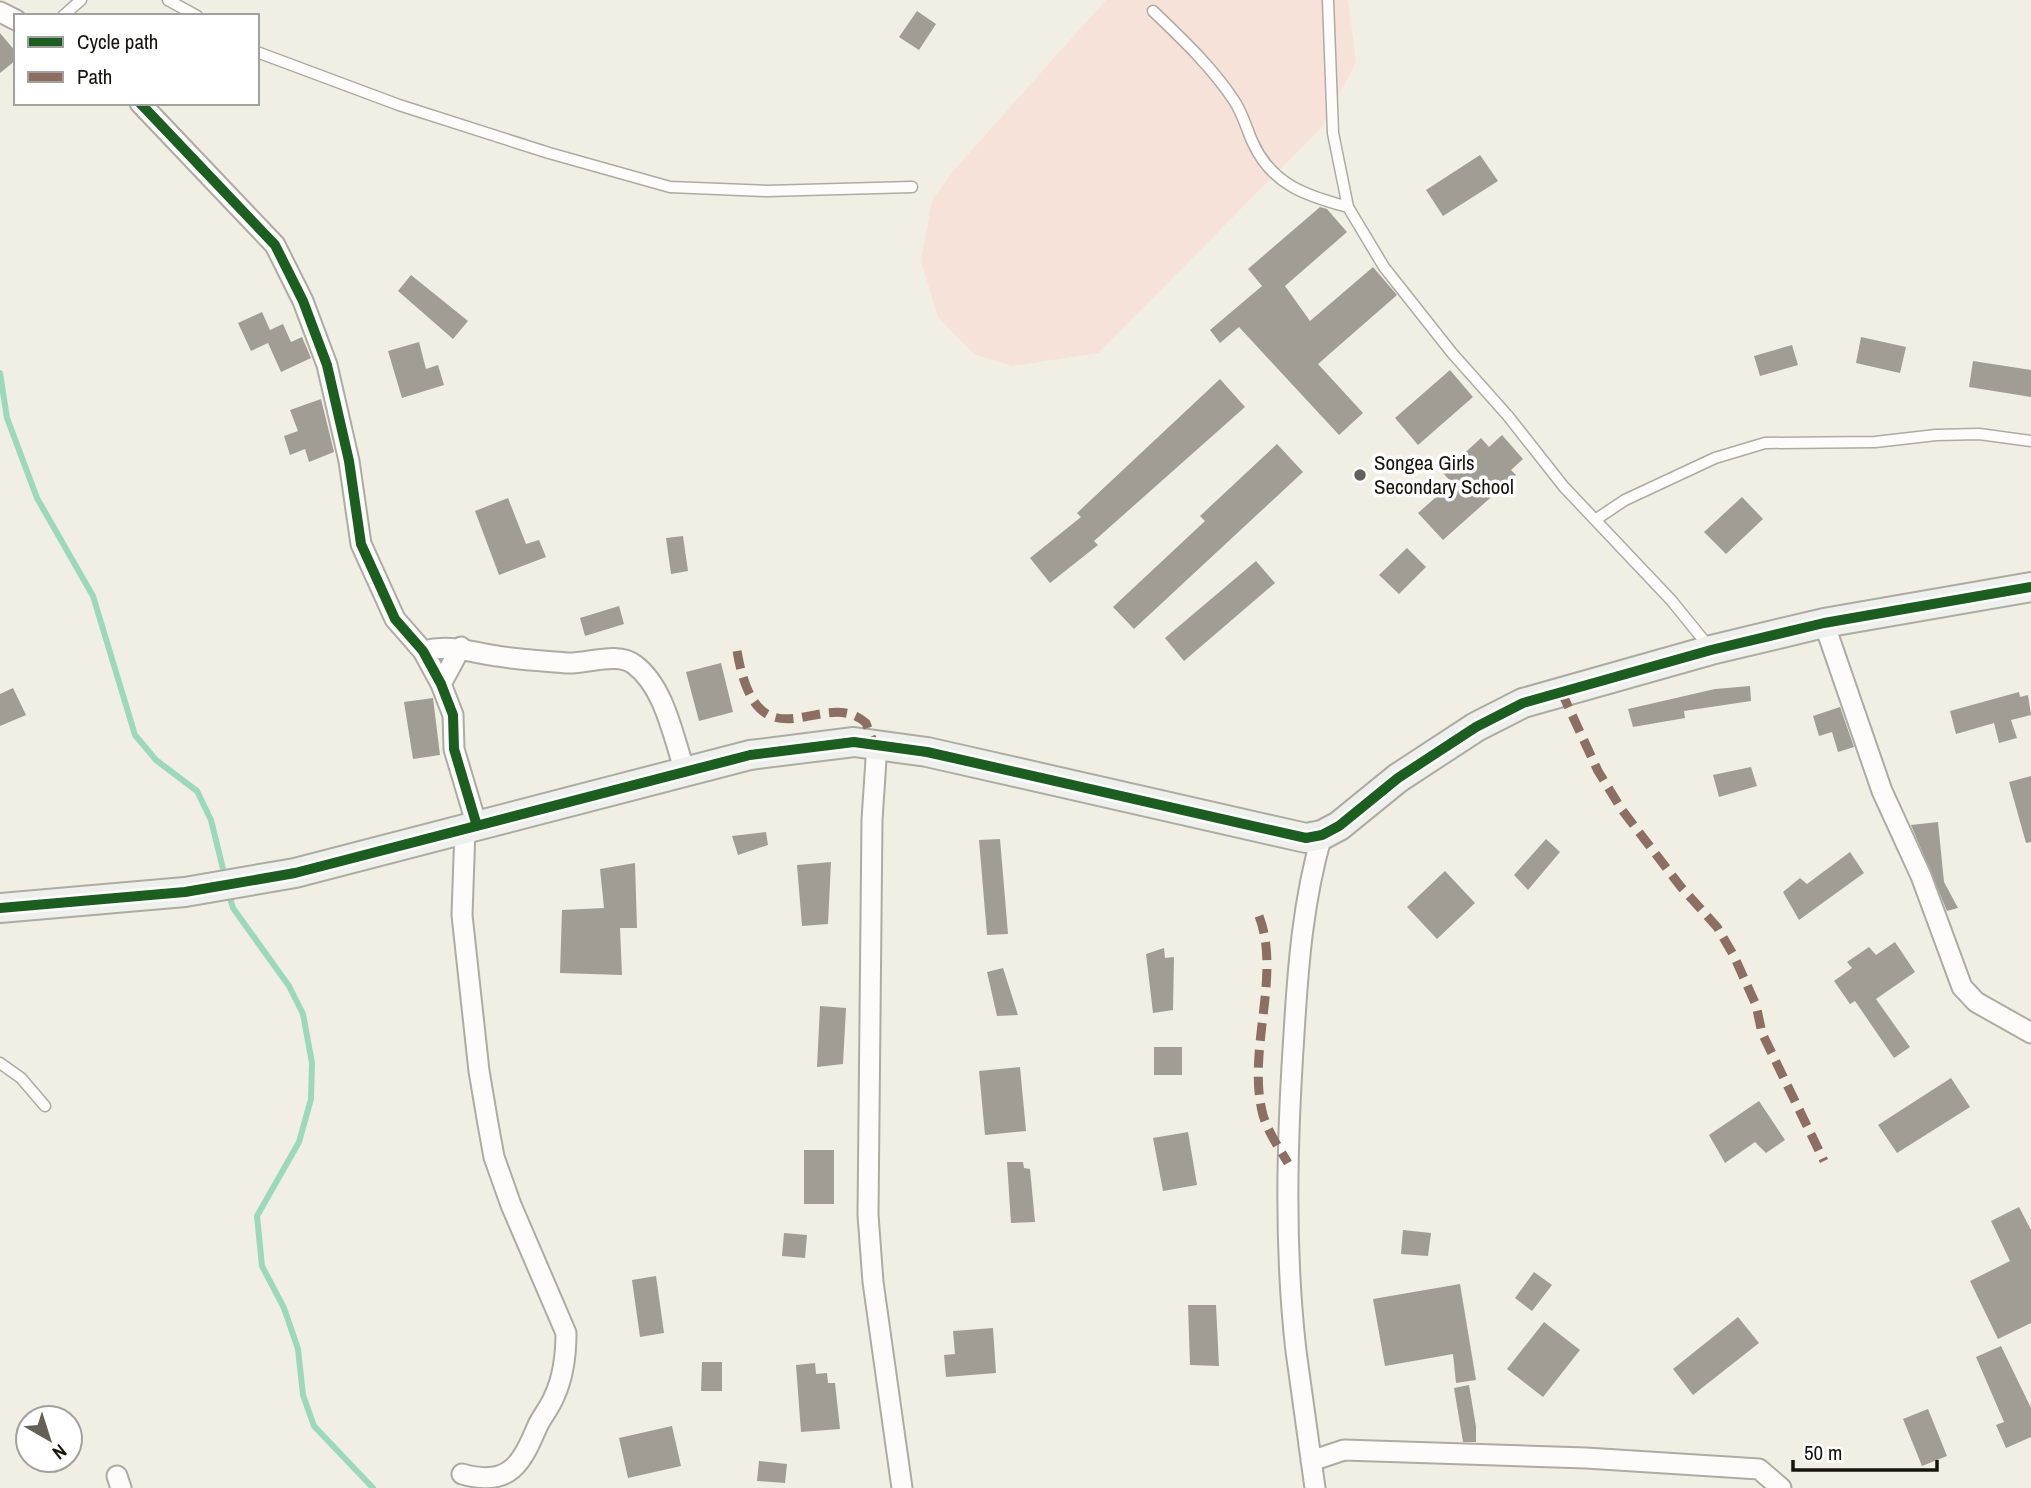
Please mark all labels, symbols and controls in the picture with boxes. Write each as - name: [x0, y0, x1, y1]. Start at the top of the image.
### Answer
- legend: [14, 14, 259, 105]
- text: Cycle path: [77, 27, 158, 56]
- text: Path: [77, 62, 112, 91]
- place label: Songea Girls Secondary School: [1374, 448, 1514, 501]
- marker: Songea Girls Secondary School: [1352, 467, 1368, 483]
- north arrow: [14, 1404, 84, 1474]
- scale bar: [1793, 1428, 1937, 1472]
- text: 50 m: [1804, 1438, 1842, 1467]
- text: N: [47, 1439, 72, 1466]

